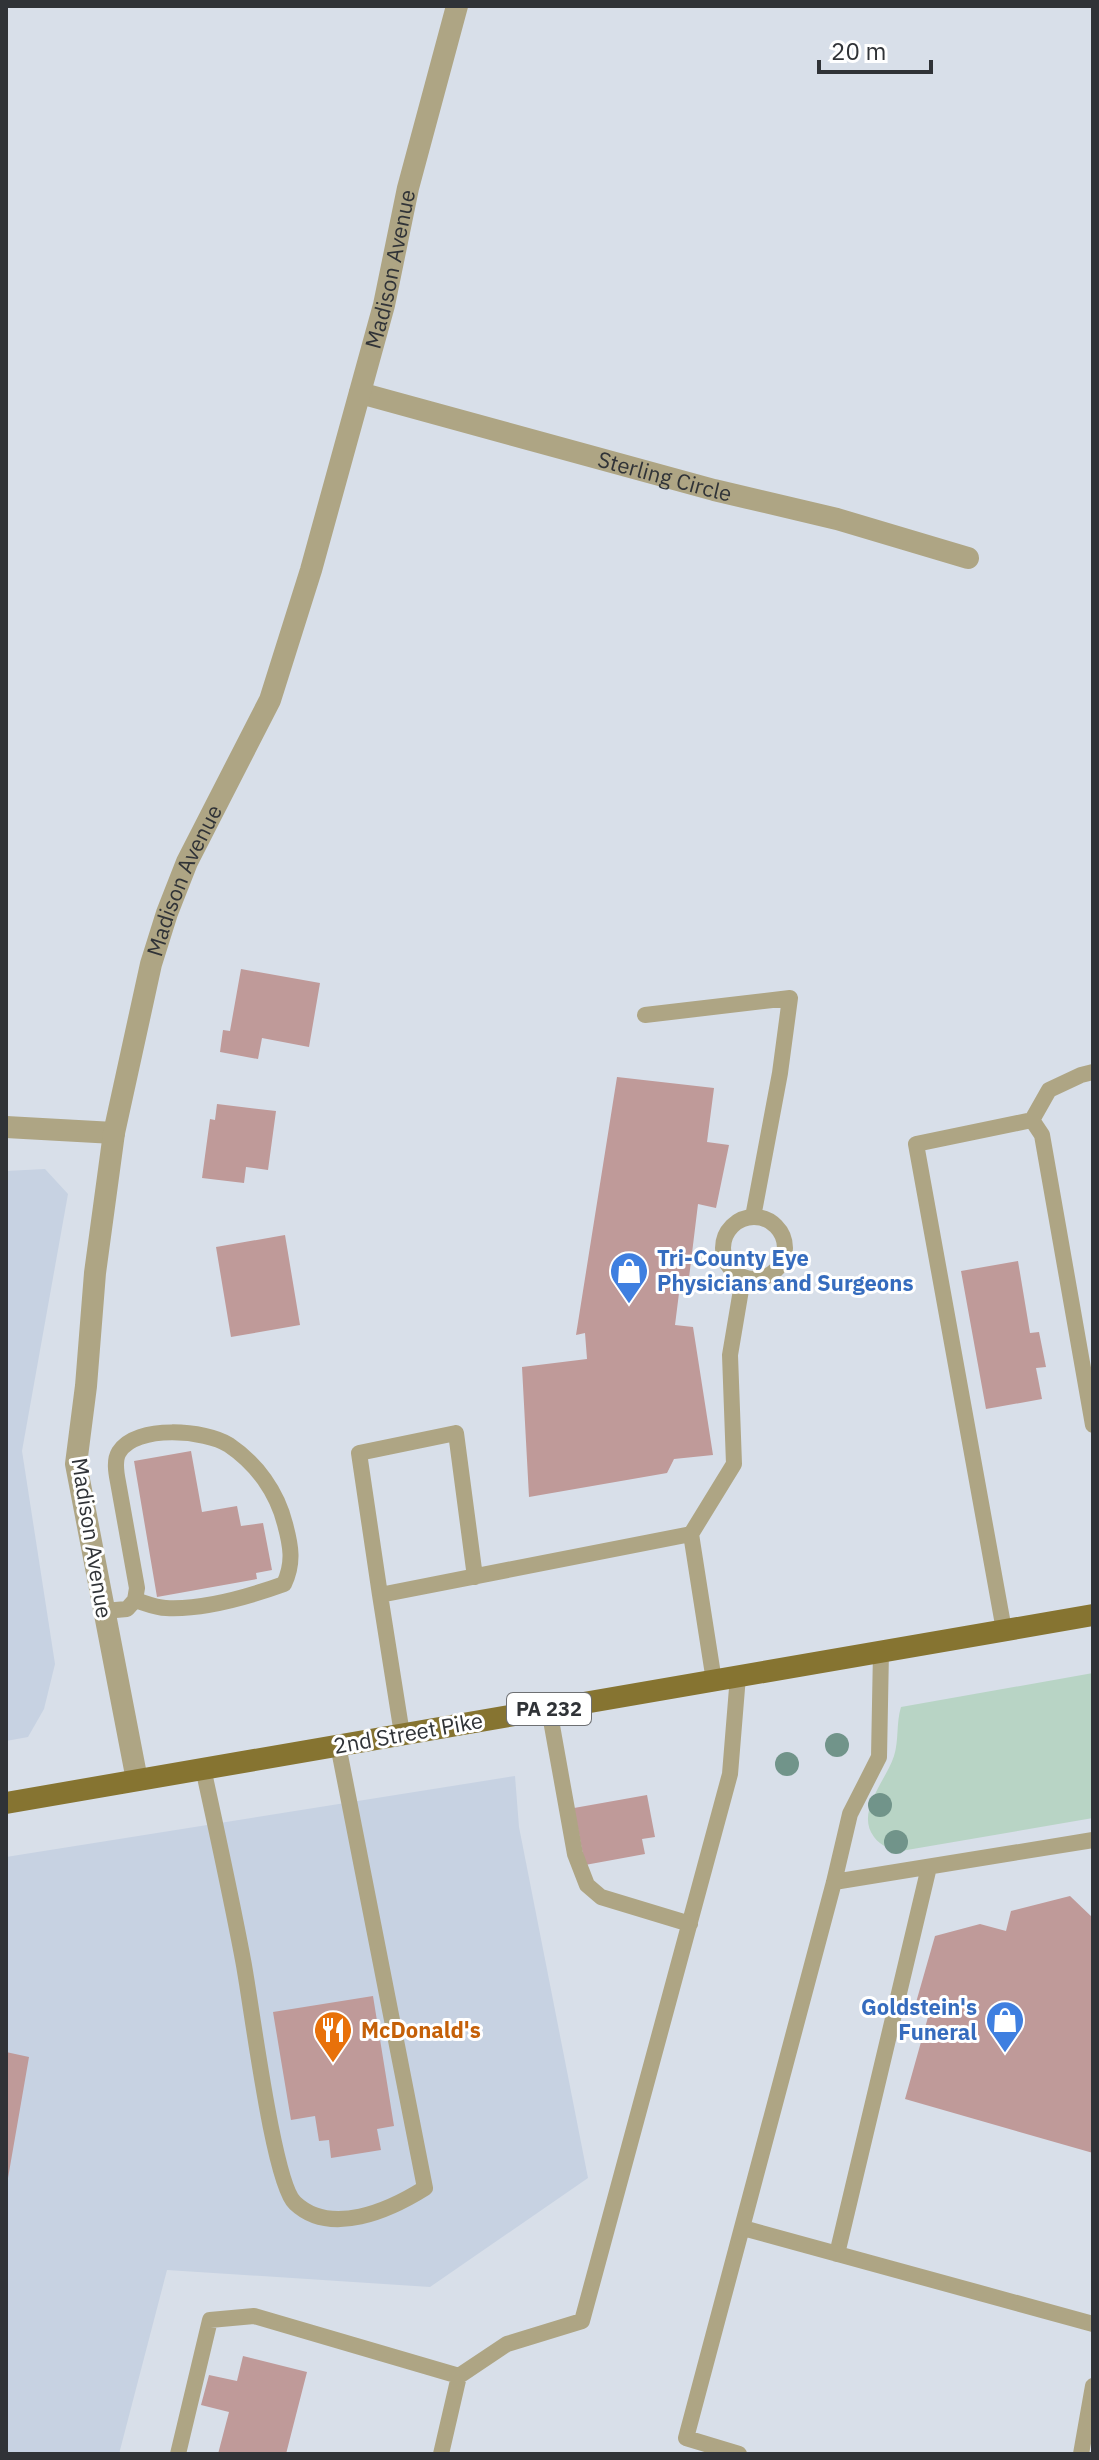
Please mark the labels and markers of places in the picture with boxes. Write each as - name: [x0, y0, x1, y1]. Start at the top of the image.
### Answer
- place label: Tri-County Eye Physicians and Surgeons: [657, 1243, 913, 1297]
- shop icon: Tri-County Eye Physicians and Surgeons: [608, 1250, 650, 1305]
- place label: Goldstein's Funeral: [861, 1992, 977, 2046]
- shop icon: Goldstein's Funeral: [984, 1999, 1026, 2054]
- restaurant icon: McDonald's: [312, 2009, 354, 2064]
- place label: McDonald's: [361, 2015, 481, 2044]

